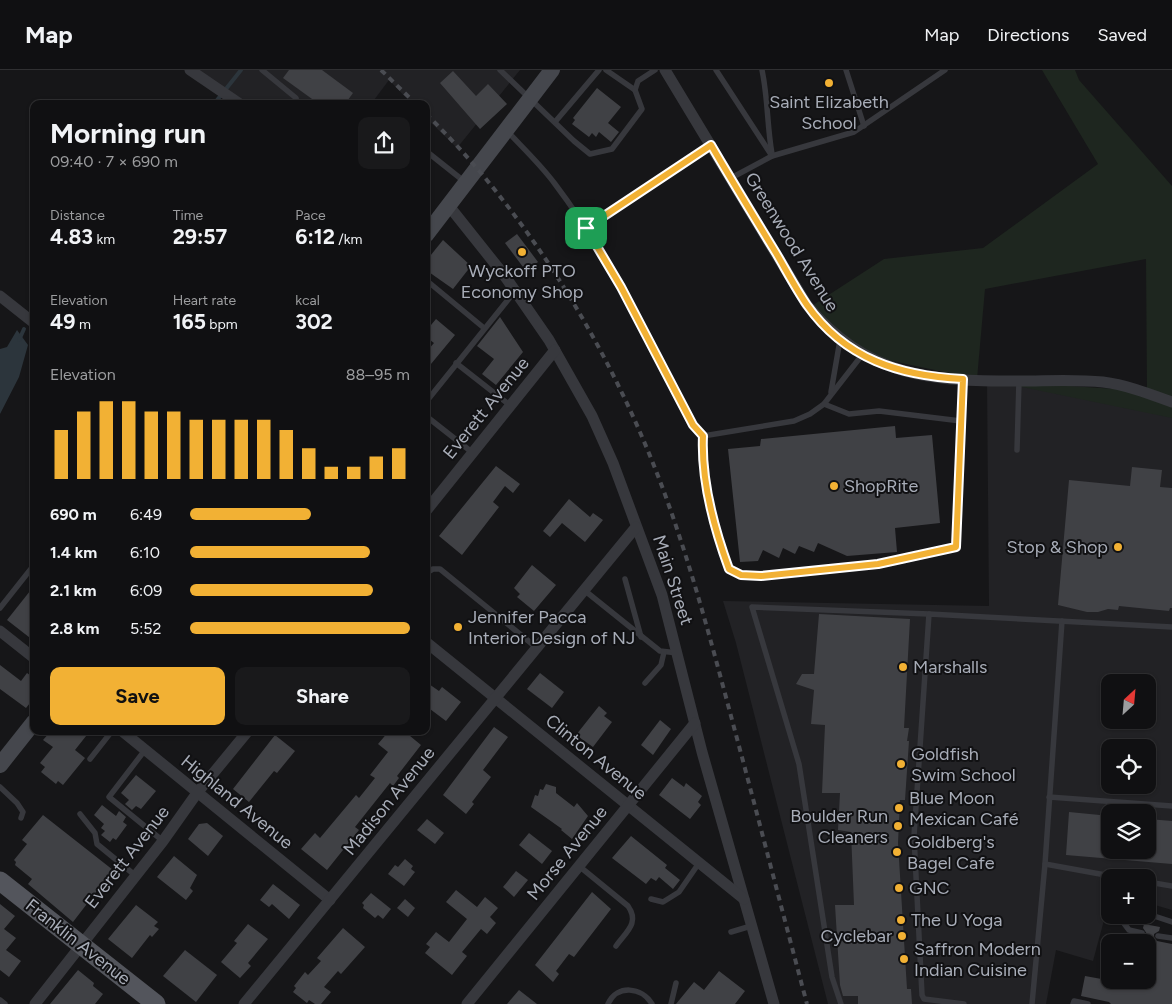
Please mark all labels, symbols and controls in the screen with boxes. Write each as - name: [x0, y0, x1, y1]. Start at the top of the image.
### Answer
- text: Map: [25, 20, 73, 49]
- text: Map: [924, 24, 959, 46]
- text: Directions: [987, 24, 1069, 46]
- text: Saved: [1097, 24, 1147, 46]
- marker: Saint Elizabeth School: [823, 77, 835, 89]
- place label: Saint Elizabeth School: [769, 91, 889, 134]
- text: Morning run: [50, 116, 206, 150]
- button: share: [358, 117, 410, 169]
- text: 09:40 · 7 × 690 m: [50, 152, 178, 171]
- street label: Greenwood Avenue: [740, 168, 844, 316]
- text: Distance: [50, 207, 105, 224]
- text: Time: [173, 207, 203, 224]
- text: Pace: [295, 207, 326, 224]
- pin: [565, 207, 607, 249]
- icon: arrive: [572, 214, 600, 242]
- text: 4.83: [50, 224, 93, 249]
- text: 29:57: [173, 224, 227, 249]
- text: 6:12: [295, 224, 335, 249]
- text: km: [93, 231, 115, 248]
- text: /km: [335, 231, 362, 248]
- marker: Wyckoff PTO Economy Shop: [516, 246, 528, 258]
- place label: Wyckoff PTO Economy Shop: [461, 260, 583, 303]
- text: Elevation: [50, 292, 108, 309]
- text: Heart rate: [173, 292, 236, 309]
- text: kcal: [295, 292, 320, 309]
- text: 49: [50, 309, 75, 334]
- text: 165: [173, 309, 206, 334]
- text: 302: [295, 309, 333, 334]
- text: m: [75, 316, 91, 333]
- text: bpm: [206, 316, 238, 333]
- street label: Everett Avenue: [438, 353, 534, 463]
- text: Elevation: [50, 365, 116, 384]
- text: 88–95 m: [346, 365, 410, 384]
- place label: ShopRite: [844, 475, 918, 497]
- marker: ShopRite: [828, 480, 840, 492]
- text: 690 m: [50, 505, 97, 524]
- text: 6:49: [130, 505, 162, 524]
- street label: Main Street: [648, 532, 698, 628]
- place label: Stop & Shop: [1006, 536, 1108, 558]
- marker: Stop & Shop: [1112, 541, 1124, 553]
- text: 1.4 km: [50, 543, 97, 562]
- text: 6:10: [130, 543, 160, 562]
- text: 2.1 km: [50, 581, 96, 600]
- text: 6:09: [130, 581, 162, 600]
- place label: Jennifer Pacca Interior Design of NJ: [468, 606, 635, 649]
- text: 2.8 km: [50, 619, 99, 638]
- text: 5:52: [130, 619, 161, 638]
- marker: Jennifer Pacca Interior Design of NJ: [452, 621, 464, 633]
- place label: Marshalls: [913, 656, 987, 678]
- marker: Marshalls: [897, 661, 909, 673]
- button: Save: [50, 667, 225, 725]
- button: Share: [235, 667, 410, 725]
- north arrow: [1101, 674, 1156, 729]
- map controls: [1101, 674, 1156, 989]
- street label: Clinton Avenue: [541, 710, 651, 805]
- button: locate: [1101, 739, 1156, 794]
- street label: Madison Avenue: [338, 742, 440, 860]
- place label: Goldfish Swim School: [911, 743, 1016, 786]
- street label: Highland Avenue: [177, 750, 297, 854]
- marker: Goldfish Swim School: [895, 758, 907, 770]
- place label: Blue Moon Mexican Café: [909, 787, 1019, 830]
- street label: Everett Avenue: [80, 801, 174, 913]
- street label: Morse Avenue: [522, 801, 612, 905]
- marker: Blue Moon Mexican Café: [893, 802, 905, 814]
- button: layers: [1101, 804, 1156, 859]
- place label: Boulder Run Cleaners: [790, 805, 888, 848]
- marker: Boulder Run Cleaners: [892, 820, 904, 832]
- place label: Goldberg's Bagel Cafe: [907, 831, 995, 874]
- marker: Goldberg's Bagel Cafe: [891, 846, 903, 858]
- button: +: [1101, 869, 1156, 924]
- place label: GNC: [909, 877, 950, 899]
- marker: GNC: [893, 882, 905, 894]
- street label: Franklin Avenue: [21, 894, 135, 990]
- place label: The U Yoga: [911, 909, 1002, 931]
- marker: The U Yoga: [895, 914, 907, 926]
- place label: Cyclebar: [820, 925, 892, 947]
- marker: Cyclebar: [896, 930, 908, 942]
- button: −: [1101, 934, 1156, 989]
- place label: Saffron Modern Indian Cuisine: [914, 938, 1041, 981]
- marker: Saffron Modern Indian Cuisine: [898, 953, 910, 965]

